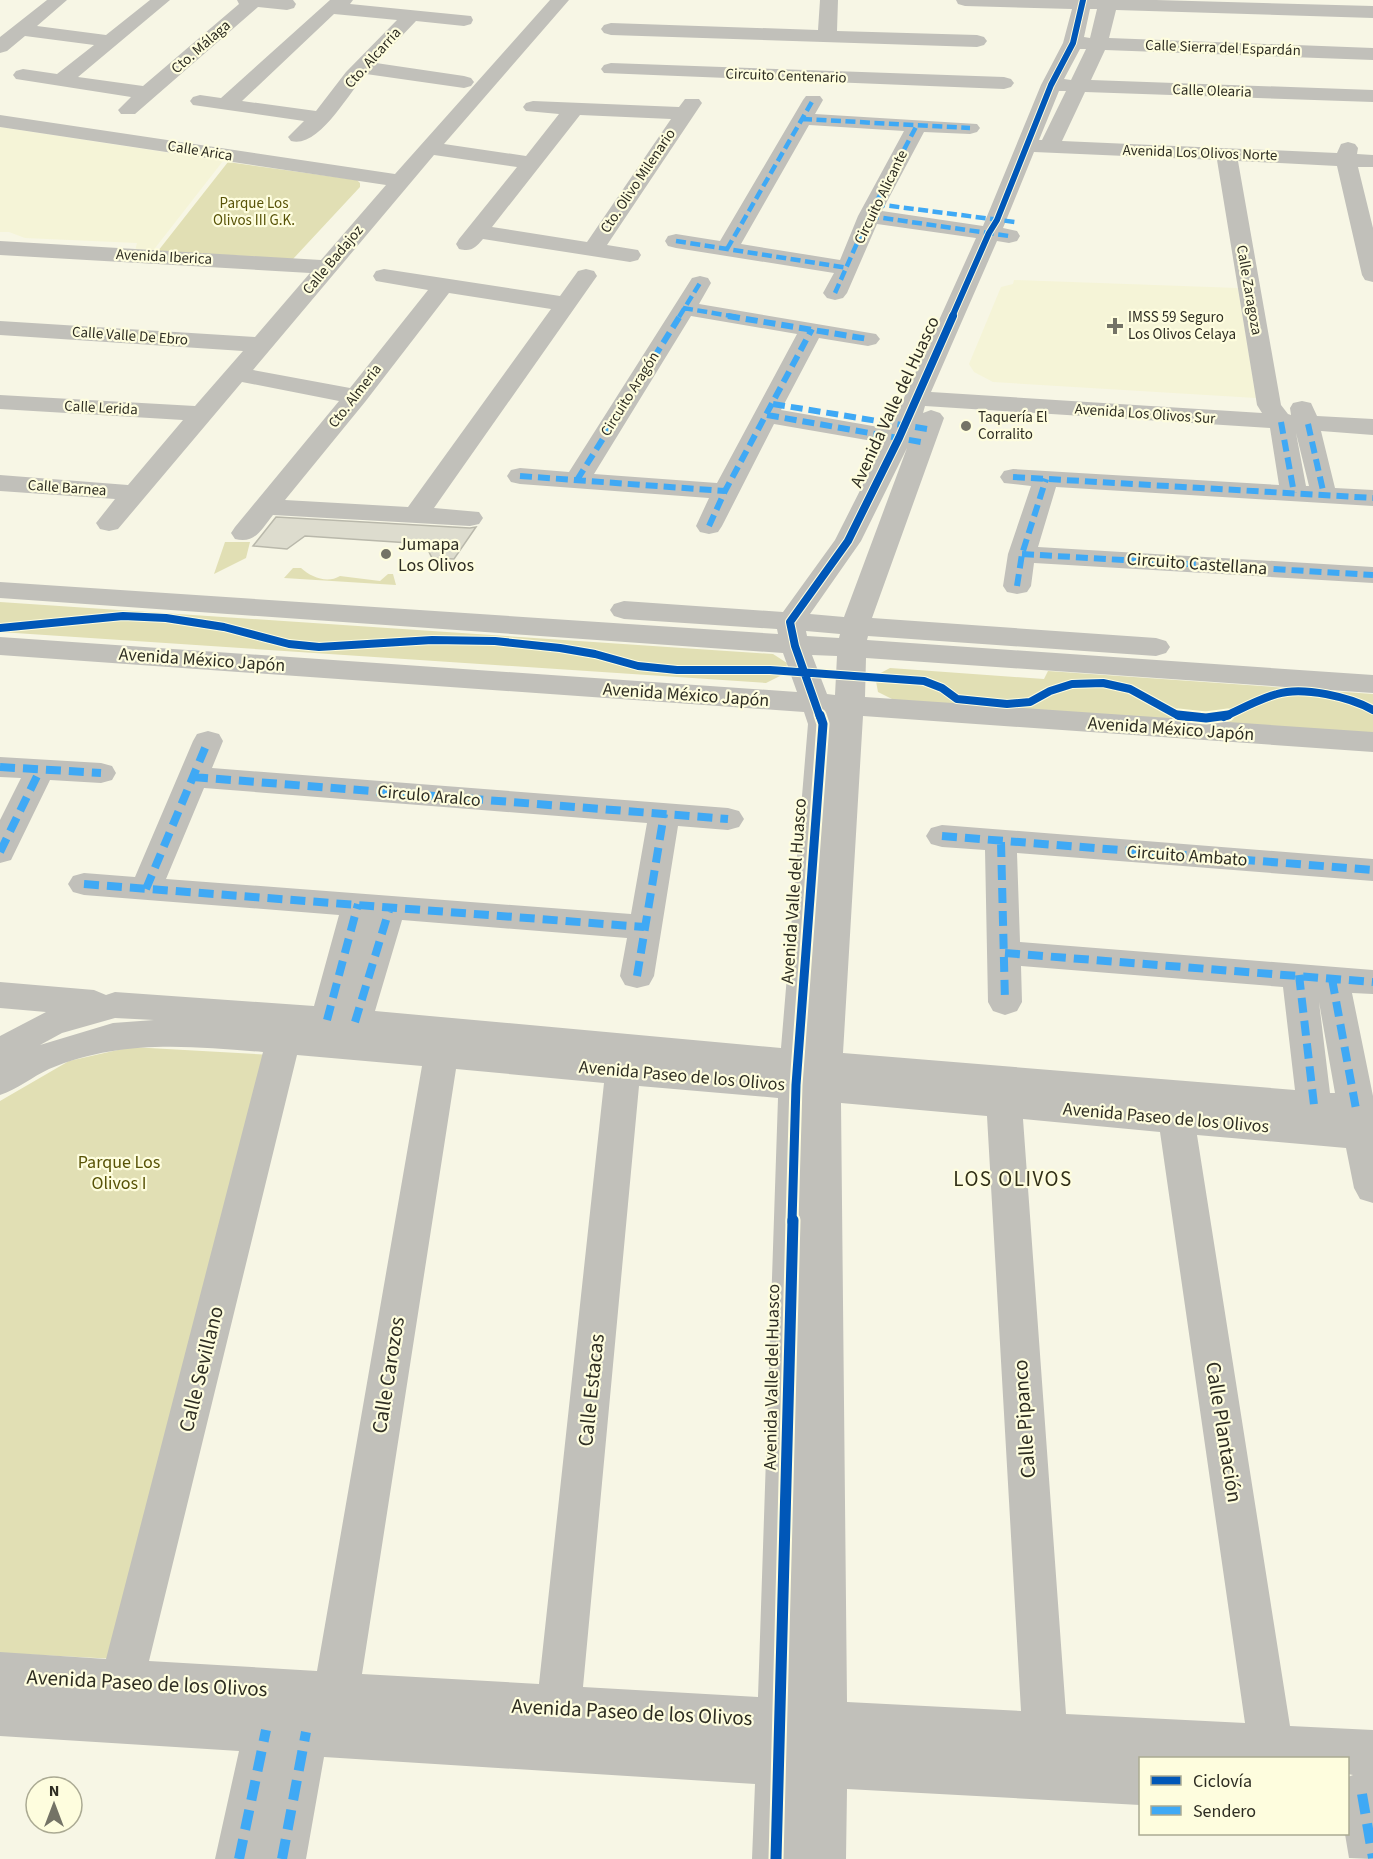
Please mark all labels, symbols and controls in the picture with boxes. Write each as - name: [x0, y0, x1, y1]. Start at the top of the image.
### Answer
- street label: Cto. Málaga: [167, 15, 235, 79]
- street label: Cto. Alcarria: [340, 23, 406, 93]
- street label: Calle Sierra del Espardán: [1145, 35, 1301, 61]
- street label: Circuito Centenario: [725, 63, 847, 89]
- street label: Calle Olearia: [1172, 79, 1252, 103]
- street label: Cto. Olivo Milenario: [595, 125, 681, 237]
- street label: Calle Arica: [166, 136, 234, 166]
- street label: Avenida Los Olivos Norte: [1122, 140, 1278, 166]
- street label: Circuito Alicante: [849, 146, 913, 248]
- park label: Parque Los Olivos III G.K.: [213, 193, 295, 231]
- street label: Calle Badajoz: [298, 221, 368, 299]
- street label: Calle Zaragoza: [1231, 243, 1267, 337]
- street label: Avenida Iberica: [116, 244, 212, 270]
- place label: IMSS 59 Seguro Los Olivos Celaya: [1128, 307, 1236, 345]
- street label: Avenida Valle del Huasco: [844, 312, 946, 492]
- marker: IMSS 59 Seguro Los Olivos Celaya: [1106, 317, 1124, 335]
- street label: Calle Valle De Ebro: [71, 321, 189, 351]
- street label: Circuito Aragón: [596, 348, 664, 440]
- street label: Cto. Almeria: [323, 360, 387, 432]
- street label: Calle Lerida: [64, 396, 138, 420]
- street label: Avenida Los Olivos Sur: [1074, 399, 1217, 429]
- place label: Taquería El Corralito: [978, 407, 1048, 445]
- marker: Taquería El Corralito: [959, 419, 973, 433]
- street label: Calle Barnea: [27, 475, 107, 501]
- place label: Jumapa Los Olivos: [398, 532, 474, 578]
- marker: Jumapa Los Olivos: [379, 547, 393, 561]
- street label: Circuito Castellana: [1126, 547, 1268, 581]
- street label: Avenida México Japón: [118, 642, 286, 678]
- street label: Avenida México Japón: [602, 677, 770, 713]
- street label: Avenida México Japón: [1087, 711, 1255, 747]
- street label: Circulo Aralco: [376, 779, 482, 813]
- street label: Avenida Valle del Huasco: [775, 797, 813, 985]
- street label: Circuito Ambato: [1126, 839, 1248, 873]
- street label: Avenida Paseo de los Olivos: [578, 1055, 786, 1097]
- street label: Avenida Paseo de los Olivos: [1062, 1097, 1270, 1139]
- park label: Parque Los Olivos I: [78, 1150, 160, 1196]
- district label: LOS OLIVOS: [953, 1164, 1073, 1194]
- street label: Avenida Valle del Huasco: [758, 1284, 786, 1470]
- street label: Calle Sevillano: [171, 1303, 231, 1435]
- street label: Calle Carozos: [364, 1314, 412, 1435]
- street label: Calle Estacas: [570, 1332, 612, 1448]
- street label: Calle Pipanco: [1005, 1359, 1043, 1479]
- street label: Calle Plantación: [1198, 1359, 1250, 1505]
- street label: Avenida Paseo de los Olivos: [26, 1662, 268, 1704]
- street label: Avenida Paseo de los Olivos: [511, 1691, 753, 1733]
- legend: [1139, 1757, 1349, 1835]
- text: Ciclovía: [1193, 1769, 1252, 1794]
- north arrow: [24, 1775, 84, 1835]
- text: N: [49, 1780, 59, 1802]
- text: Sendero: [1193, 1799, 1256, 1824]

